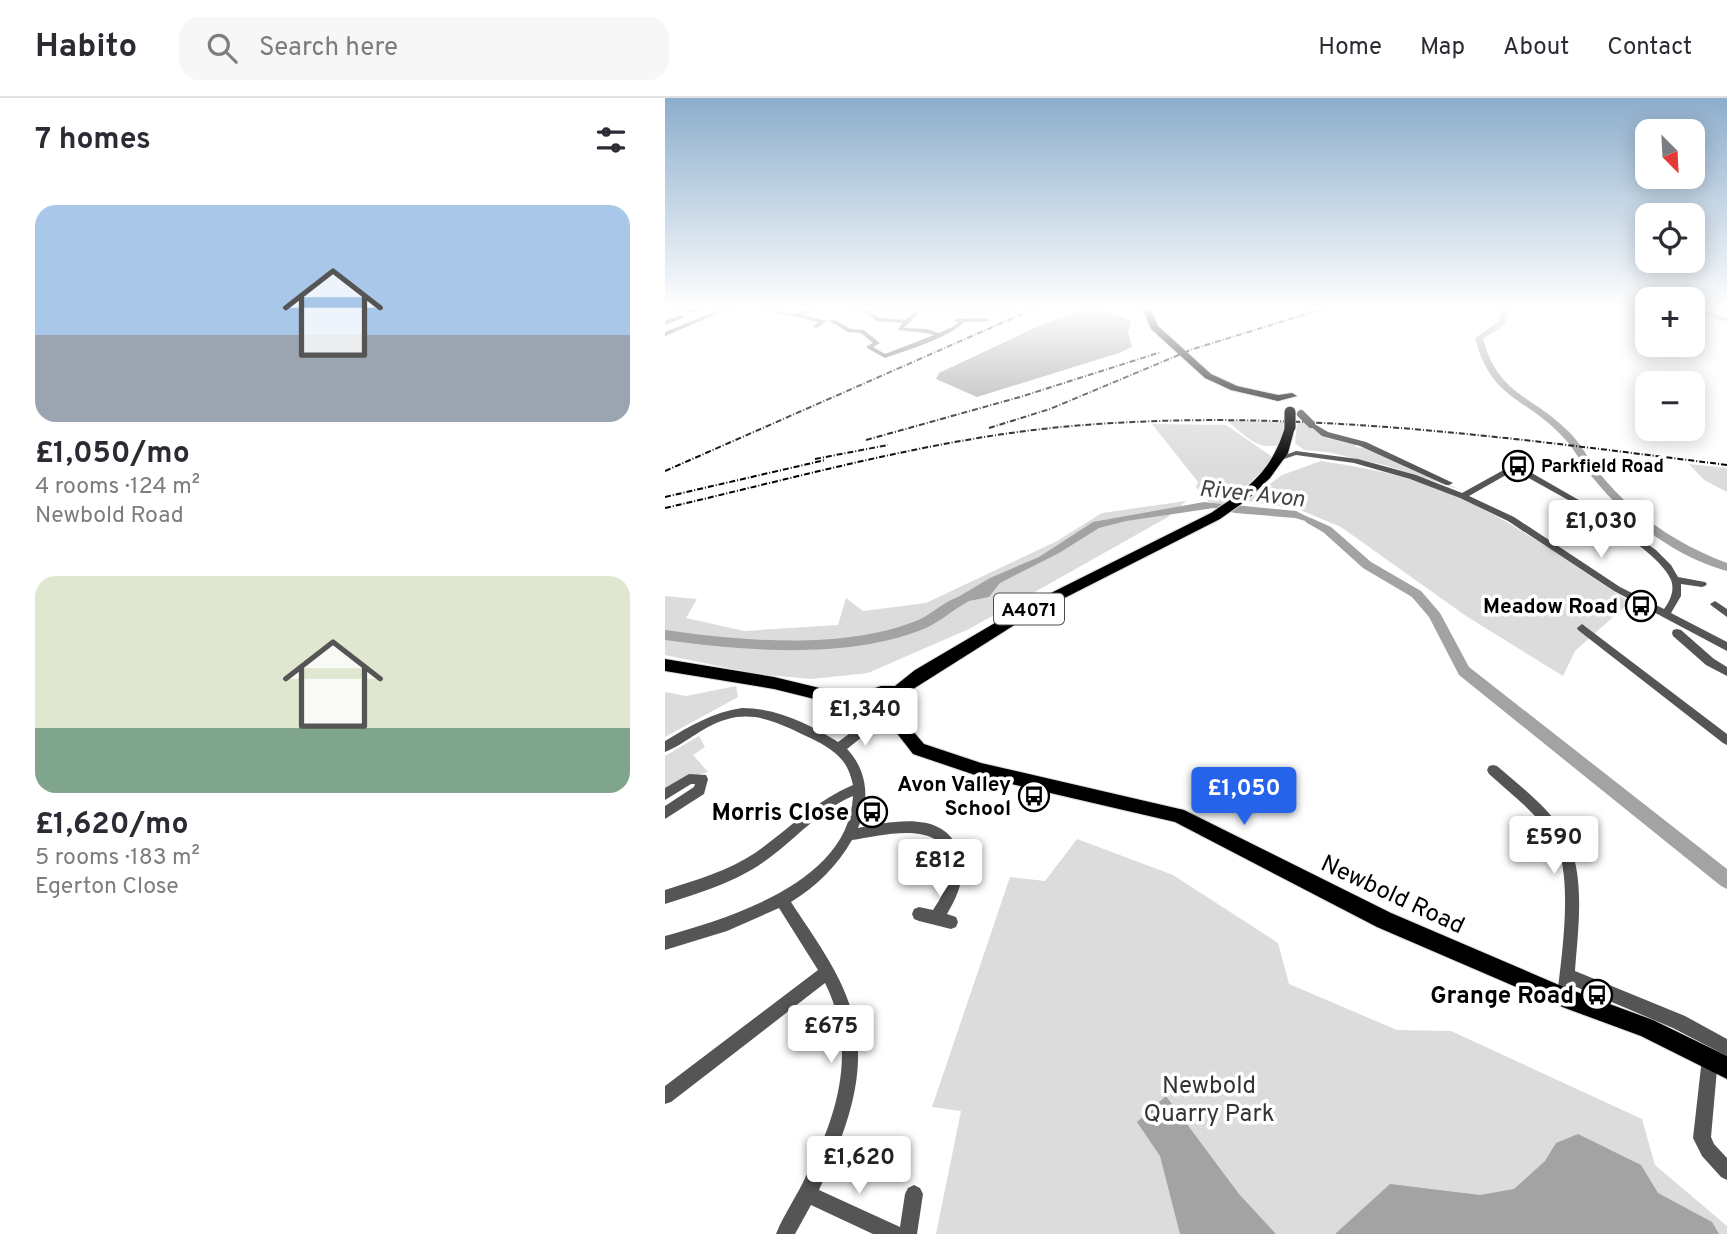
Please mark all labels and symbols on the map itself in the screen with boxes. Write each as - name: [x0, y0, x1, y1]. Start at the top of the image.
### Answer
- north arrow: [1635, 119, 1705, 189]
- bus stop icon: Parkfield Road: [1501, 449, 1535, 483]
- place label: Parkfield Road: [1541, 456, 1664, 479]
- water label: River Avon: [1198, 476, 1306, 515]
- pin: £1,030: [1544, 500, 1658, 560]
- bus stop icon: Meadow Road: [1624, 589, 1658, 623]
- road number: A4071: [994, 594, 1064, 624]
- place label: Meadow Road: [1483, 594, 1618, 621]
- pin: £1,340: [808, 688, 922, 748]
- pin: £1,050: [1187, 768, 1301, 827]
- place label: Avon Valley School: [897, 772, 1011, 823]
- bus stop icon: Avon Valley School: [1017, 779, 1051, 813]
- bus stop icon: Morris Close: [855, 795, 889, 829]
- place label: Morris Close: [711, 799, 849, 829]
- pin: £590: [1513, 816, 1595, 876]
- pin: £812: [899, 840, 981, 899]
- street label: Newbold Road: [1316, 849, 1469, 942]
- bus stop icon: Grange Road: [1580, 978, 1614, 1012]
- place label: Grange Road: [1430, 982, 1574, 1012]
- pin: £675: [790, 1006, 872, 1065]
- park label: Newbold Quarry Park: [1144, 1072, 1274, 1130]
- pin: £1,620: [802, 1136, 916, 1196]

